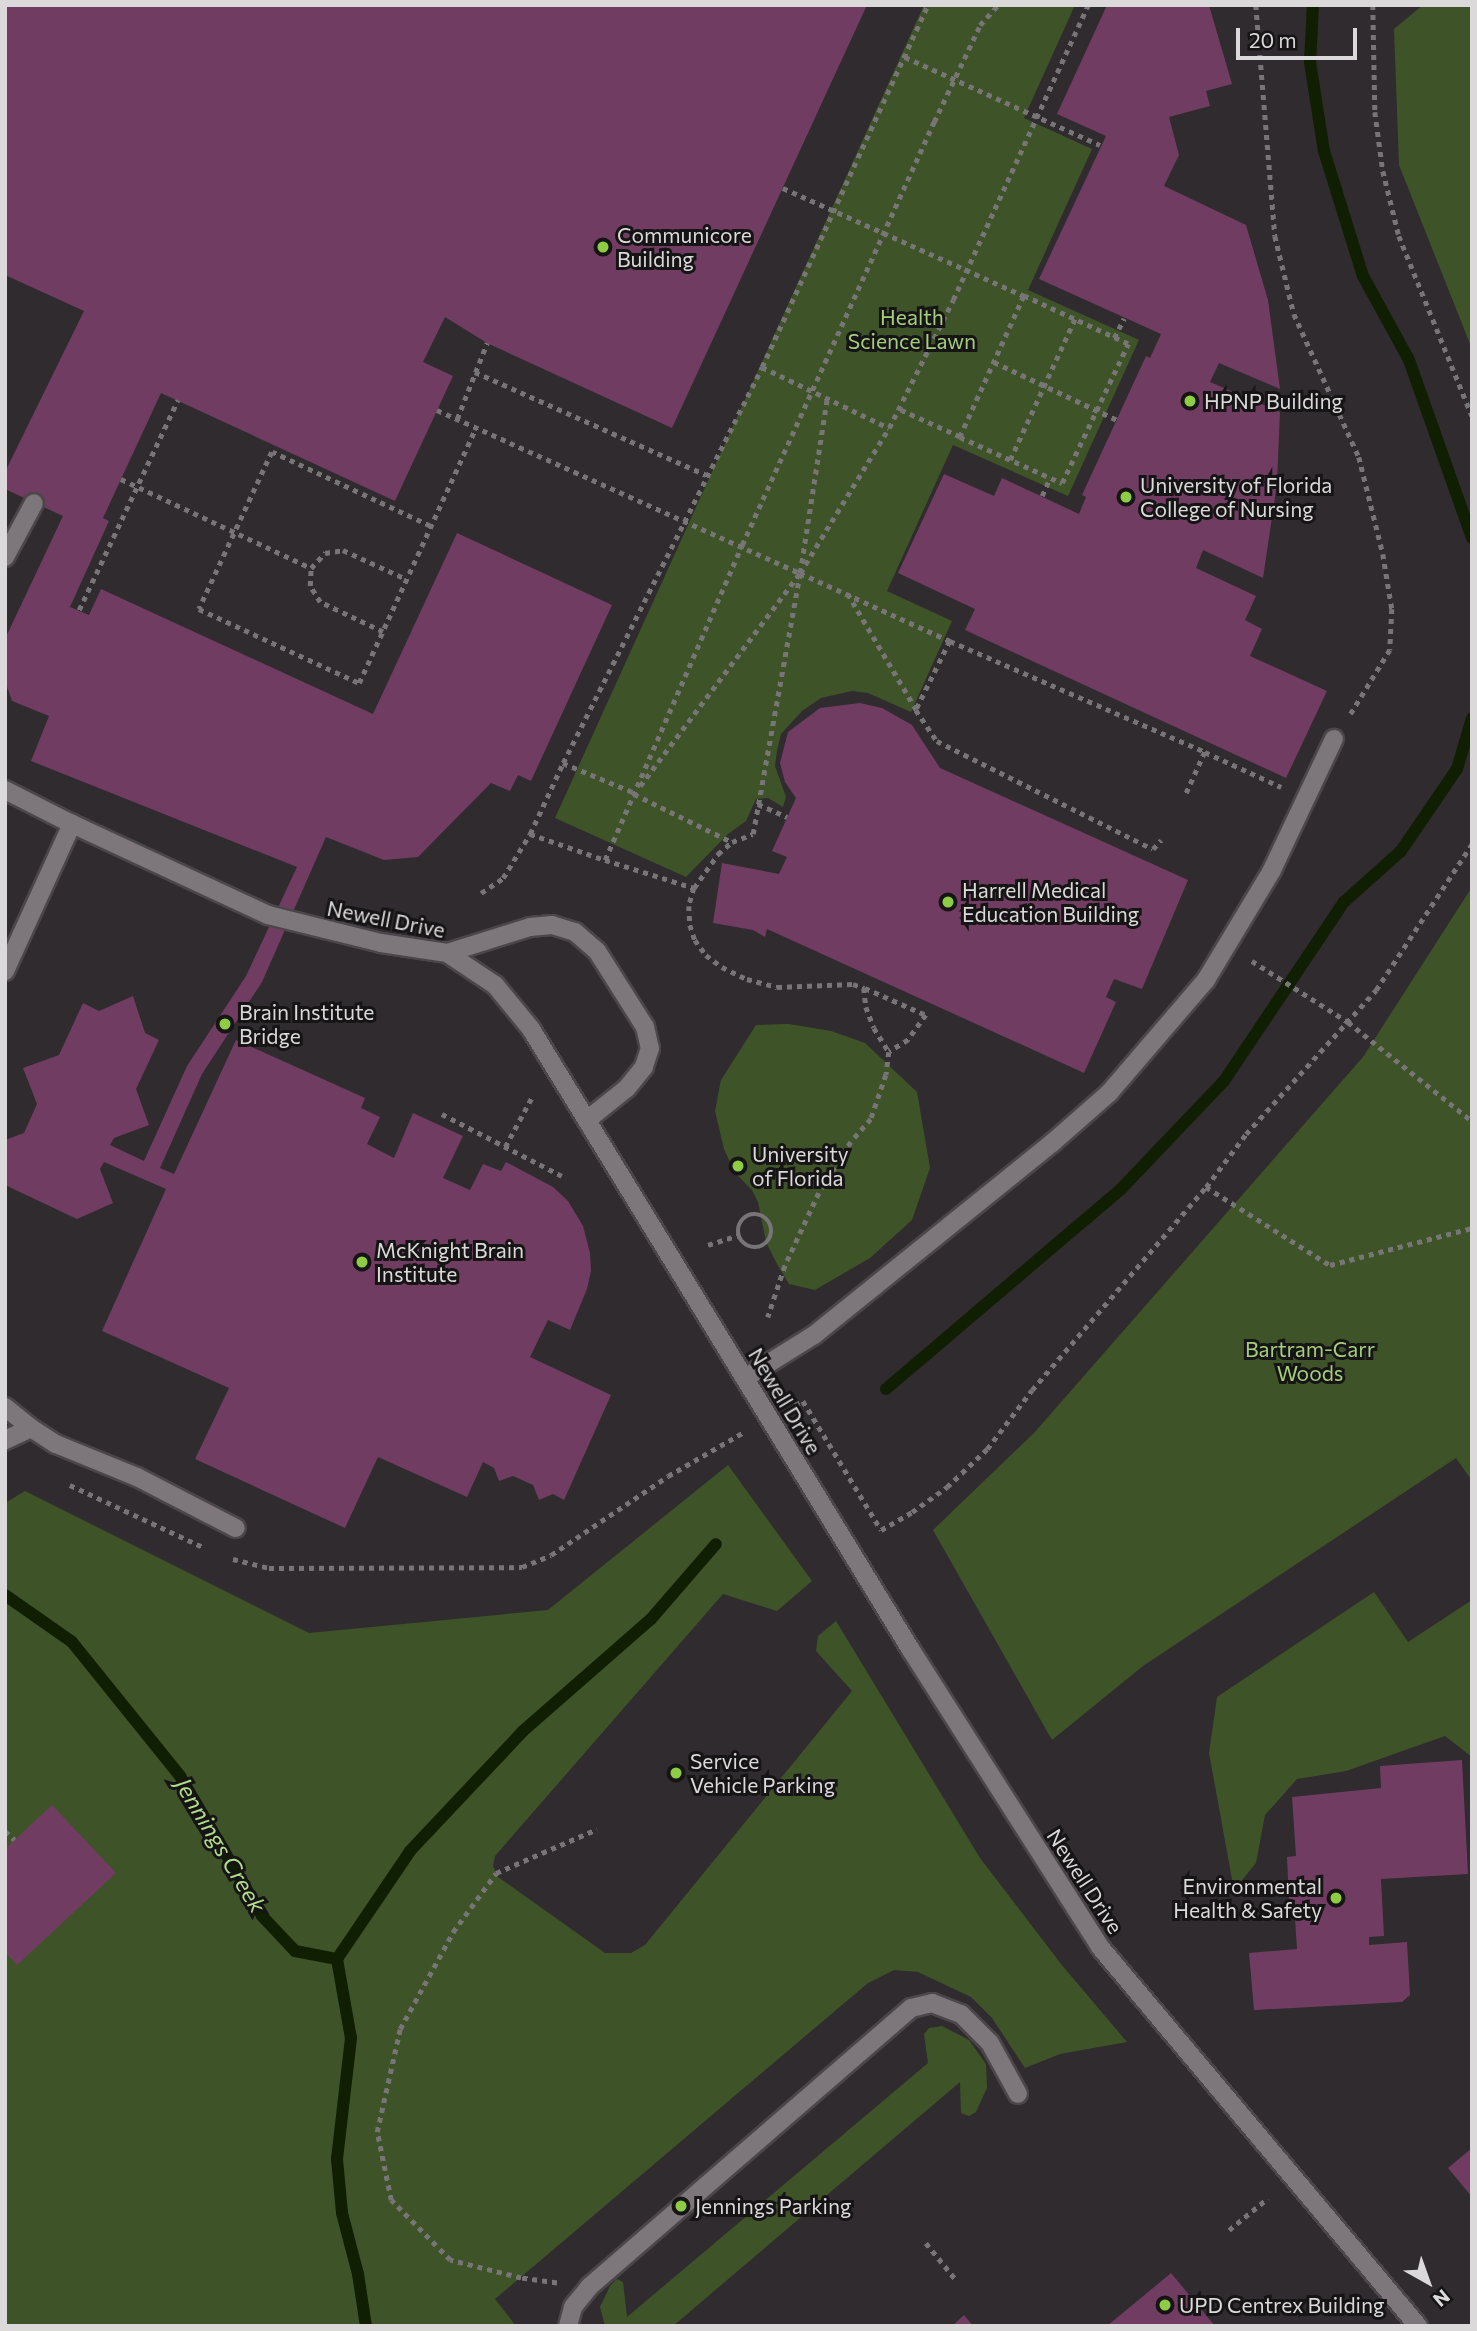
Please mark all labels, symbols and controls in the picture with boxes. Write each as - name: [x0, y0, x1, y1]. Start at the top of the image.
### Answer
- scale bar: [1239, 14, 1360, 58]
- text: 20 m: [1249, 27, 1297, 52]
- place label: Communicore Building: [617, 222, 752, 272]
- marker: Communicore Building: [595, 239, 611, 255]
- park label: Health Science Lawn: [848, 304, 976, 354]
- place label: HPNP Building: [1204, 388, 1343, 414]
- marker: HPNP Building: [1182, 393, 1198, 409]
- place label: University of Florida College of Nursing: [1140, 472, 1332, 522]
- marker: University of Florida College of Nursing: [1118, 489, 1134, 505]
- place label: Harrell Medical Education Building: [962, 877, 1139, 927]
- marker: Harrell Medical Education Building: [940, 894, 956, 910]
- street label: Newell Drive: [325, 895, 447, 943]
- place label: Brain Institute Bridge: [239, 999, 374, 1049]
- marker: Brain Institute Bridge: [217, 1016, 233, 1032]
- place label: University of Florida: [752, 1141, 849, 1191]
- marker: University of Florida: [730, 1158, 746, 1174]
- place label: McKnight Brain Institute: [376, 1237, 524, 1287]
- marker: McKnight Brain Institute: [354, 1254, 370, 1270]
- park label: Bartram-Carr Woods: [1245, 1336, 1375, 1386]
- street label: Newell Drive: [743, 1343, 827, 1459]
- place label: Service Vehicle Parking: [690, 1748, 835, 1798]
- marker: Service Vehicle Parking: [668, 1765, 684, 1781]
- water label: Jennings Creek: [170, 1772, 272, 1918]
- street label: Newell Drive: [1042, 1824, 1128, 1938]
- place label: Environmental Health & Safety: [1173, 1873, 1322, 1923]
- marker: Environmental Health & Safety: [1328, 1890, 1344, 1906]
- place label: Jennings Parking: [695, 2193, 851, 2219]
- marker: Jennings Parking: [673, 2198, 689, 2214]
- north arrow: [1393, 2247, 1463, 2317]
- text: N: [1429, 2285, 1455, 2312]
- place label: UPD Centrex Building: [1179, 2292, 1384, 2318]
- marker: UPD Centrex Building: [1157, 2297, 1173, 2313]

